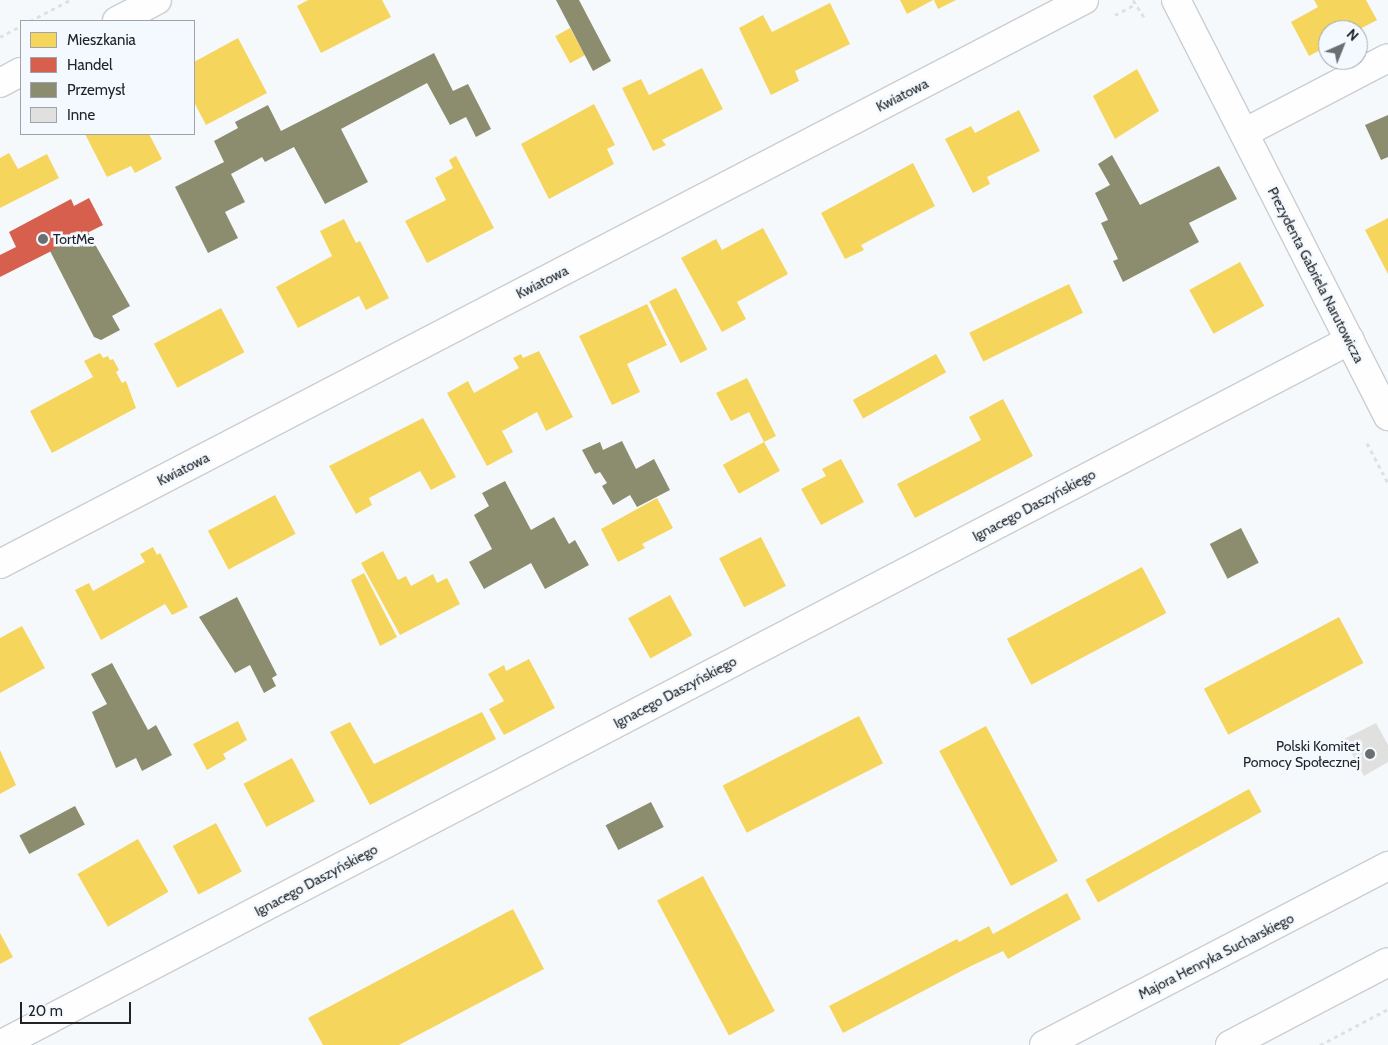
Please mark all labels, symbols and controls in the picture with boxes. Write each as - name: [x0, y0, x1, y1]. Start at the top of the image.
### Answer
- legend: [20, 20, 195, 135]
- north arrow: [1318, 20, 1368, 70]
- text: N: [1343, 25, 1363, 45]
- text: Mieszkania: [67, 31, 136, 49]
- text: Handel: [67, 56, 113, 74]
- street label: Kwiatowa: [873, 75, 931, 115]
- text: Przemysł: [67, 81, 125, 99]
- text: Inne: [67, 106, 95, 124]
- street label: Prezydenta Gabriela Narutowicza: [1264, 184, 1368, 366]
- place label: TortMe: [53, 231, 94, 247]
- marker: TortMe: [37, 233, 49, 245]
- street label: Kwiatowa: [513, 262, 571, 302]
- street label: Kwiatowa: [154, 449, 212, 489]
- street label: Ignacego Daszyńskiego: [970, 465, 1098, 545]
- street label: Ignacego Daszyńskiego: [611, 652, 739, 732]
- place label: Polski Komitet Pomocy Społecznej: [1243, 738, 1360, 770]
- marker: Polski Komitet Pomocy Społecznej: [1364, 748, 1376, 760]
- street label: Ignacego Daszyńskiego: [252, 840, 380, 920]
- street label: Majora Henryka Sucharskiego: [1135, 909, 1297, 1003]
- scale bar: [22, 992, 134, 1024]
- text: 20 m: [28, 1002, 63, 1020]

